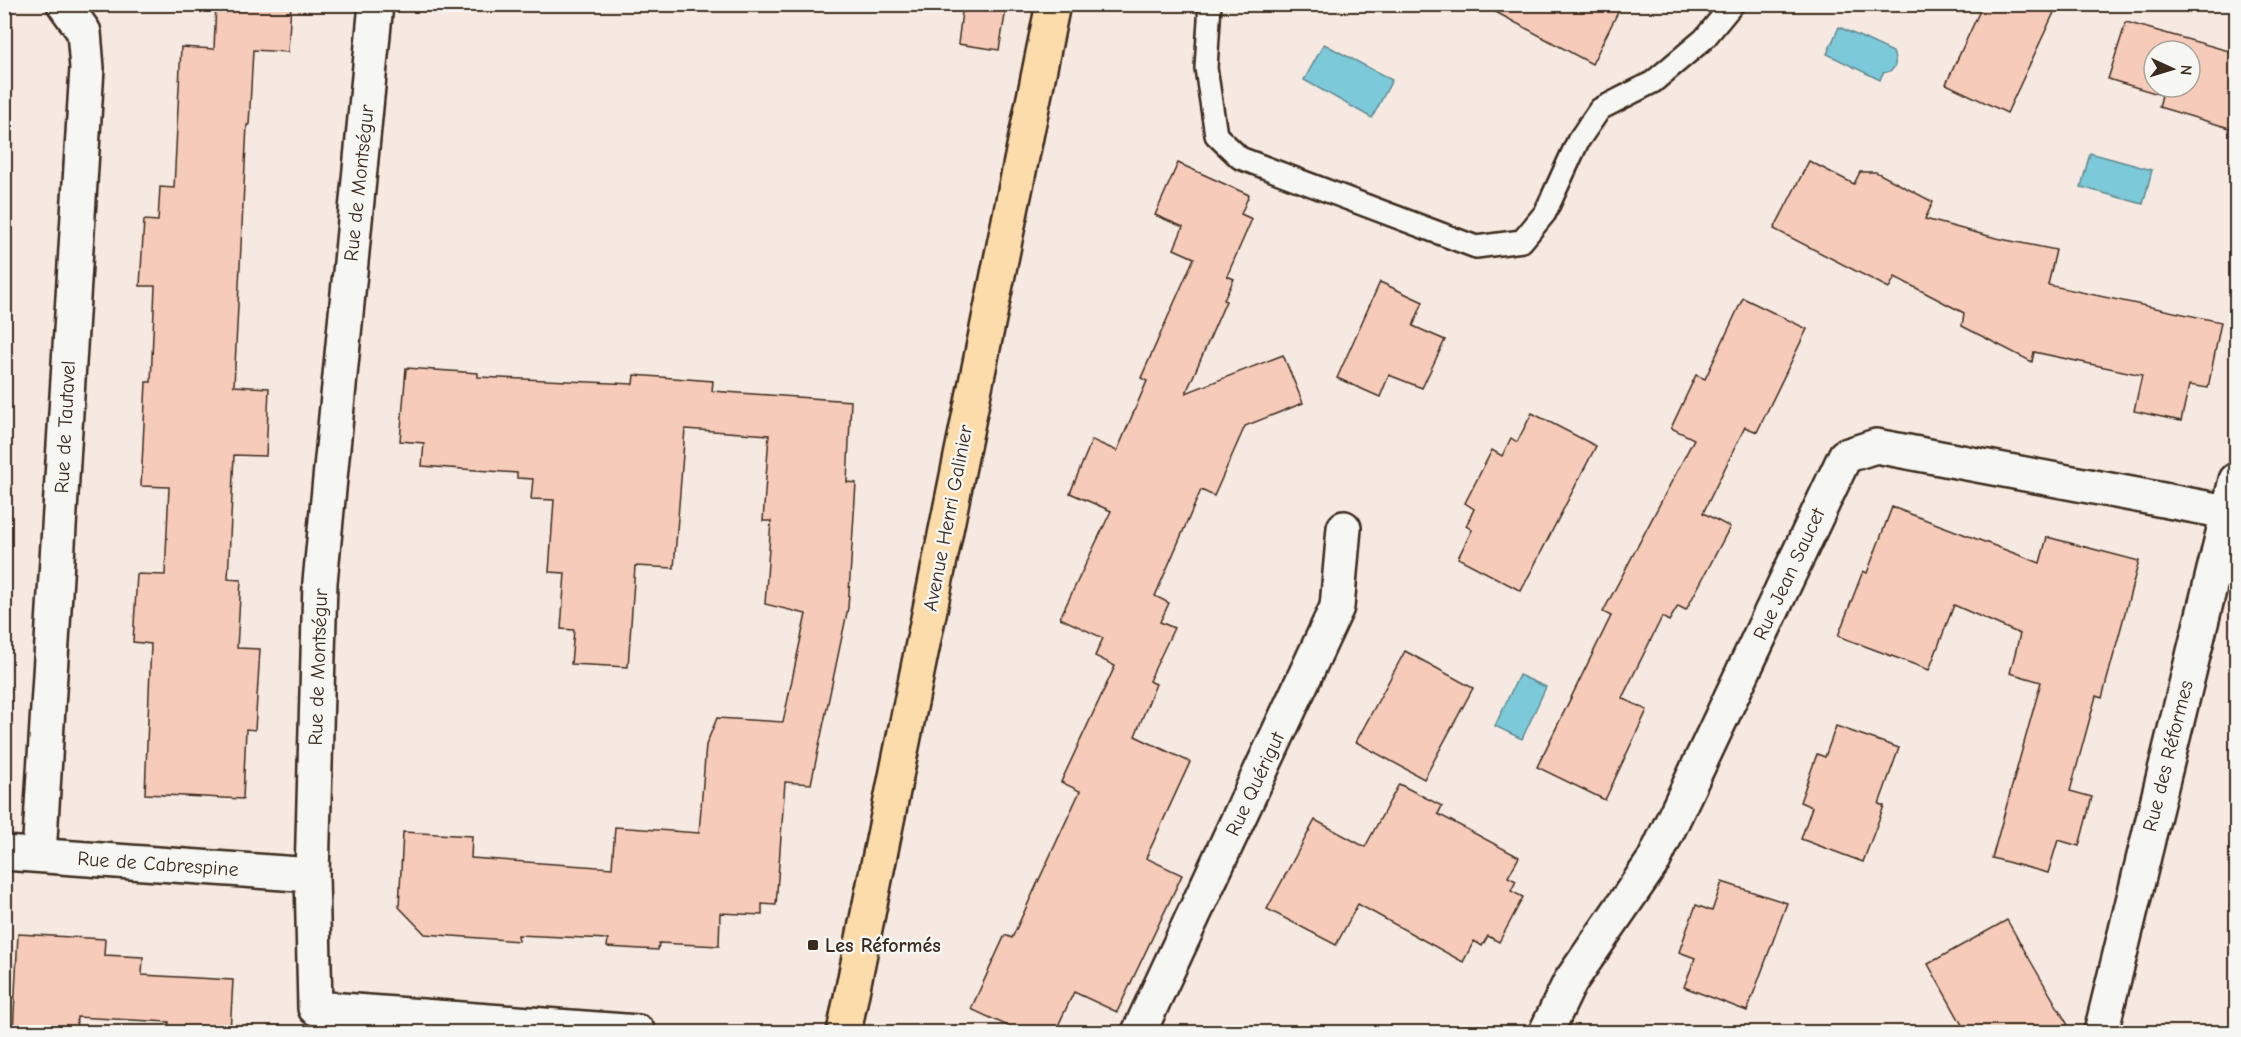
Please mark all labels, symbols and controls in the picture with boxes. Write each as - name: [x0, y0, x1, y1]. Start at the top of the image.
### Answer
- north arrow: [2142, 39, 2202, 99]
- text: N: [2177, 64, 2195, 76]
- street label: Rue de Montségur: [339, 104, 379, 262]
- street label: Rue de Tautavel: [50, 360, 80, 494]
- street label: Avenue Henri Galinier: [919, 423, 977, 613]
- street label: Rue Jean Saucet: [1748, 503, 1830, 644]
- street label: Rue de Montségur: [304, 588, 332, 746]
- street label: Rue des Réformes: [2138, 678, 2198, 834]
- street label: Rue Quérigut: [1221, 727, 1290, 840]
- street label: Rue de Cabrespine: [77, 847, 239, 881]
- place label: Les Réformés: [825, 934, 941, 957]
- marker: Les Réformés: [806, 938, 820, 952]

